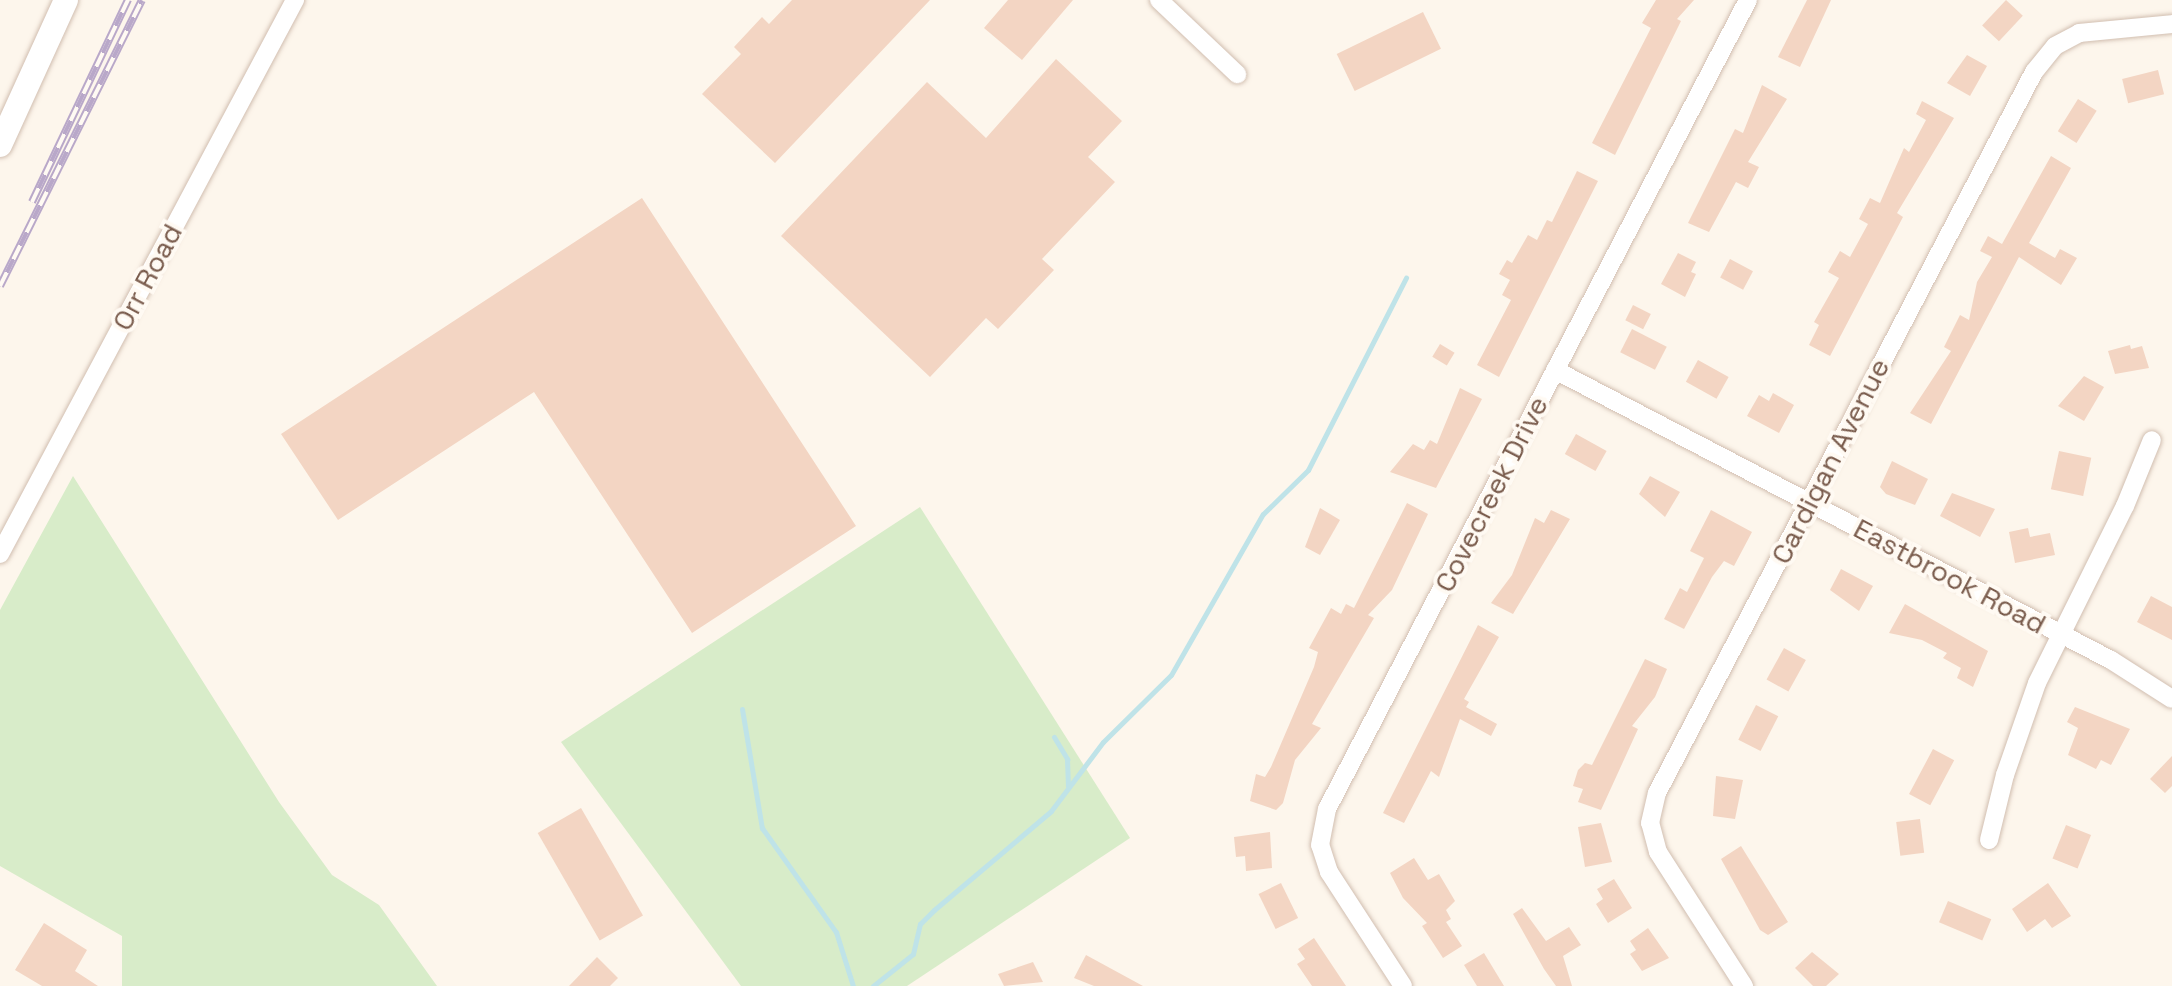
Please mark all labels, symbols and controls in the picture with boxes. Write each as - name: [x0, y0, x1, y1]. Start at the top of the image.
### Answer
- street label: Orr Road: [105, 218, 189, 336]
- street label: Cardigan Avenue: [1764, 353, 1896, 569]
- street label: Covecreek Drive: [1427, 391, 1555, 597]
- street label: Eastbrook Road: [1848, 511, 2052, 641]

